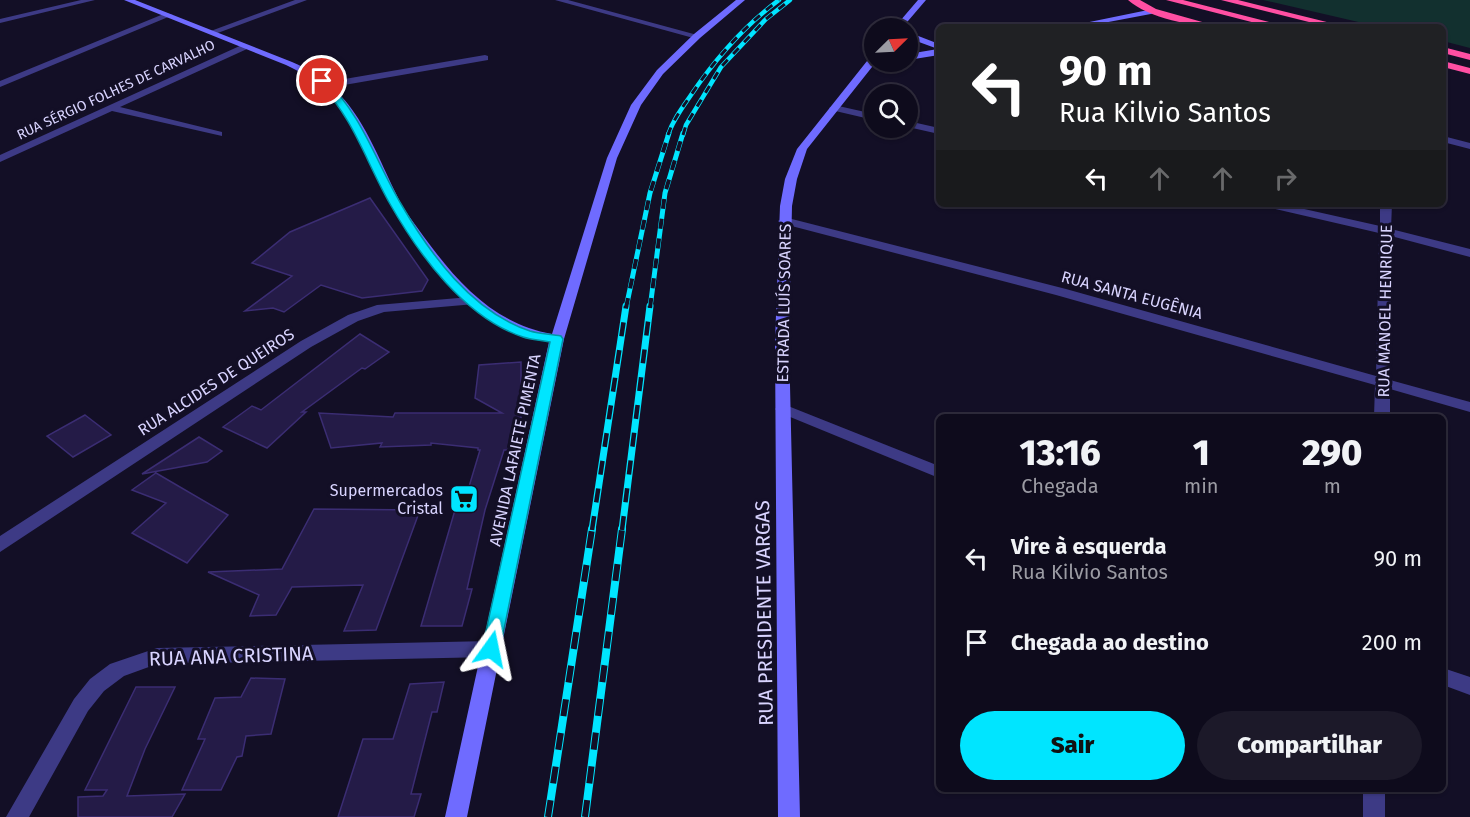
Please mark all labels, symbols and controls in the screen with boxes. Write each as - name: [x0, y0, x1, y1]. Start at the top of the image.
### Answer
- north arrow: [864, 18, 918, 72]
- map controls: [864, 18, 918, 138]
- street label: RUA SÉRGIO FOLHES DE CARVALHO: [14, 36, 218, 144]
- text: 90 m: [1059, 46, 1153, 96]
- icon: left: [960, 48, 1038, 126]
- pin: [296, 55, 347, 106]
- icon: arrive: [305, 64, 338, 97]
- button: search: [864, 84, 918, 138]
- text: Rua Kilvio Santos: [1059, 97, 1271, 129]
- icon: left: [1080, 162, 1113, 195]
- icon: ahead: [1143, 162, 1176, 195]
- icon: ahead: [1206, 162, 1239, 195]
- icon: right: [1269, 162, 1302, 195]
- street label: ESTRADA LUÍS SOARES: [772, 223, 795, 383]
- street label: RUA MANOEL HENRIQUE: [1374, 224, 1396, 398]
- street label: RUA SANTA EUGÊNIA: [1059, 266, 1206, 323]
- street label: RUA ALCIDES DE QUEIROS: [134, 324, 298, 440]
- street label: AVENIDA LAFAIETE PIMENTA: [485, 351, 545, 548]
- text: 13:16: [1019, 431, 1101, 475]
- text: 1: [1193, 431, 1210, 475]
- text: 290: [1302, 431, 1362, 475]
- text: Chegada: [1021, 474, 1099, 498]
- text: min: [1184, 474, 1219, 498]
- text: m: [1324, 474, 1341, 498]
- place label: Supermercados Cristal: [330, 481, 443, 518]
- supermarket icon: Supermercados Cristal: [448, 483, 480, 515]
- street label: RUA PRESIDENTE VARGAS: [750, 500, 778, 726]
- text: Vire à esquerda: [1011, 533, 1167, 560]
- icon: left: [960, 542, 993, 575]
- text: 90 m: [1373, 545, 1422, 572]
- text: Rua Kilvio Santos: [1011, 560, 1168, 584]
- position arrow: [459, 617, 523, 681]
- icon: arrive: [960, 626, 993, 659]
- text: Chegada ao destino: [1011, 629, 1209, 656]
- text: 200 m: [1362, 629, 1422, 656]
- street label: RUA ANA CRISTINA: [148, 641, 314, 671]
- button: Sair: [960, 711, 1185, 780]
- button: Compartilhar: [1197, 711, 1422, 780]

